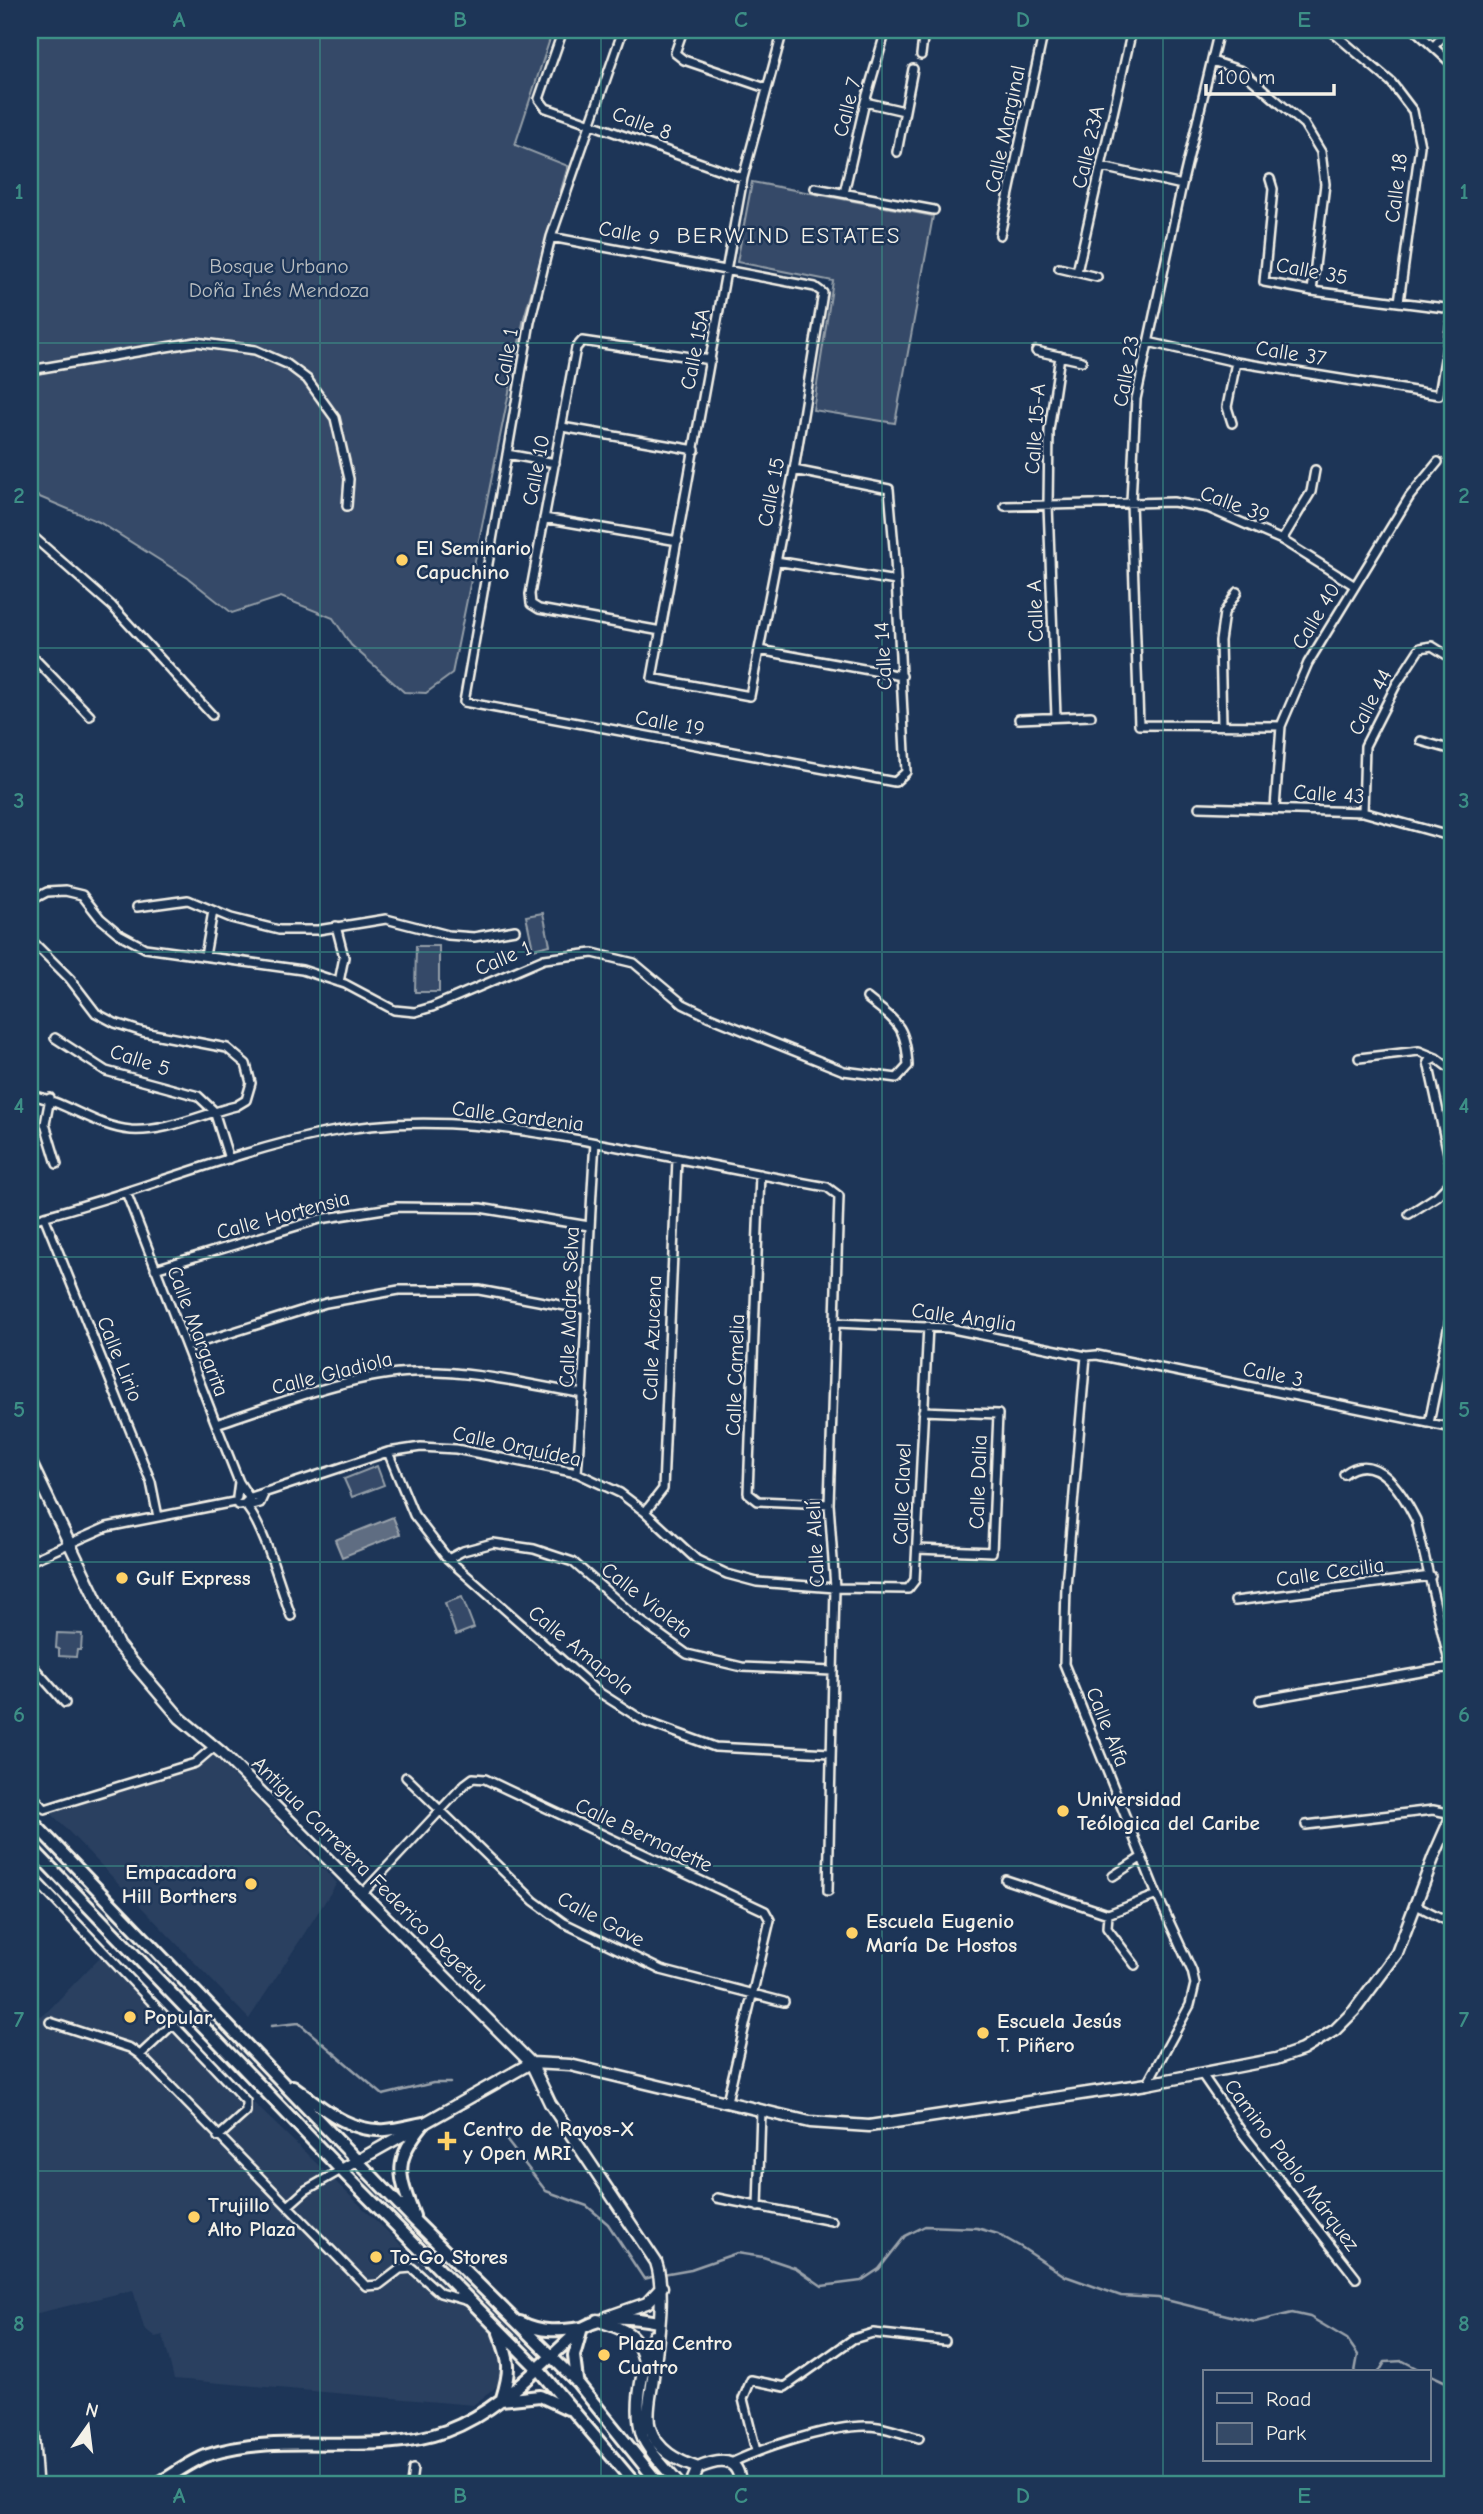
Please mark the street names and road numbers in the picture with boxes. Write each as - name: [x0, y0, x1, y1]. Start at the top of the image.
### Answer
- street label: Calle Marginal: [980, 63, 1030, 195]
- street label: Calle 7: [828, 75, 866, 139]
- street label: Calle 8: [609, 101, 675, 145]
- street label: Calle 23A: [1067, 103, 1109, 191]
- street label: Calle 18: [1380, 152, 1412, 224]
- street label: Calle 9: [597, 216, 661, 250]
- street label: Calle 35: [1274, 252, 1350, 290]
- street label: Calle 15A: [675, 306, 715, 392]
- street label: Calle 1: [489, 326, 523, 388]
- street label: Calle 23: [1108, 333, 1144, 409]
- street label: Calle 37: [1254, 336, 1328, 370]
- street label: Calle 15-A: [1020, 383, 1050, 475]
- street label: Calle 10: [517, 433, 555, 507]
- street label: Calle 15: [753, 455, 789, 529]
- street label: Calle 39: [1197, 480, 1273, 528]
- street label: Calle 40: [1287, 578, 1345, 654]
- street label: Calle A: [1022, 579, 1048, 643]
- street label: Calle 14: [869, 621, 897, 691]
- street label: Calle 44: [1343, 665, 1397, 739]
- street label: Calle 19: [633, 705, 707, 741]
- street label: Calle 43: [1293, 780, 1365, 808]
- street label: Calle 1: [471, 935, 535, 981]
- street label: Calle 5: [107, 1039, 173, 1081]
- street label: Calle Gardenia: [451, 1096, 585, 1136]
- street label: Calle Hortensia: [214, 1186, 352, 1244]
- street label: Calle Madre Selva: [554, 1226, 584, 1388]
- street label: Calle Margarita: [162, 1262, 234, 1400]
- street label: Calle Azucena: [638, 1275, 666, 1401]
- street label: Calle Anglia: [910, 1298, 1018, 1336]
- street label: Calle Lirio: [92, 1313, 148, 1405]
- street label: Calle Camelia: [721, 1313, 749, 1437]
- street label: Calle Gladiola: [269, 1346, 395, 1400]
- street label: Calle 3: [1241, 1356, 1305, 1392]
- street label: Calle Orquídea: [451, 1421, 583, 1471]
- street label: Calle Dalia: [964, 1434, 992, 1530]
- street label: Calle Clavel: [888, 1442, 916, 1546]
- street label: Calle Alelí: [801, 1500, 829, 1588]
- street label: Calle Cecilia: [1274, 1553, 1386, 1591]
- street label: Calle Violeta: [597, 1557, 697, 1643]
- street label: Calle Amapola: [523, 1600, 639, 1700]
- street label: Calle Alfa: [1081, 1684, 1135, 1770]
- street label: Antigua Carretera Federico Degetau: [247, 1751, 493, 1997]
- street label: Calle Bernadette: [572, 1793, 716, 1877]
- street label: Calle Gave: [553, 1886, 649, 1952]
- street label: Camino Pablo Márquez: [1220, 2074, 1364, 2256]

